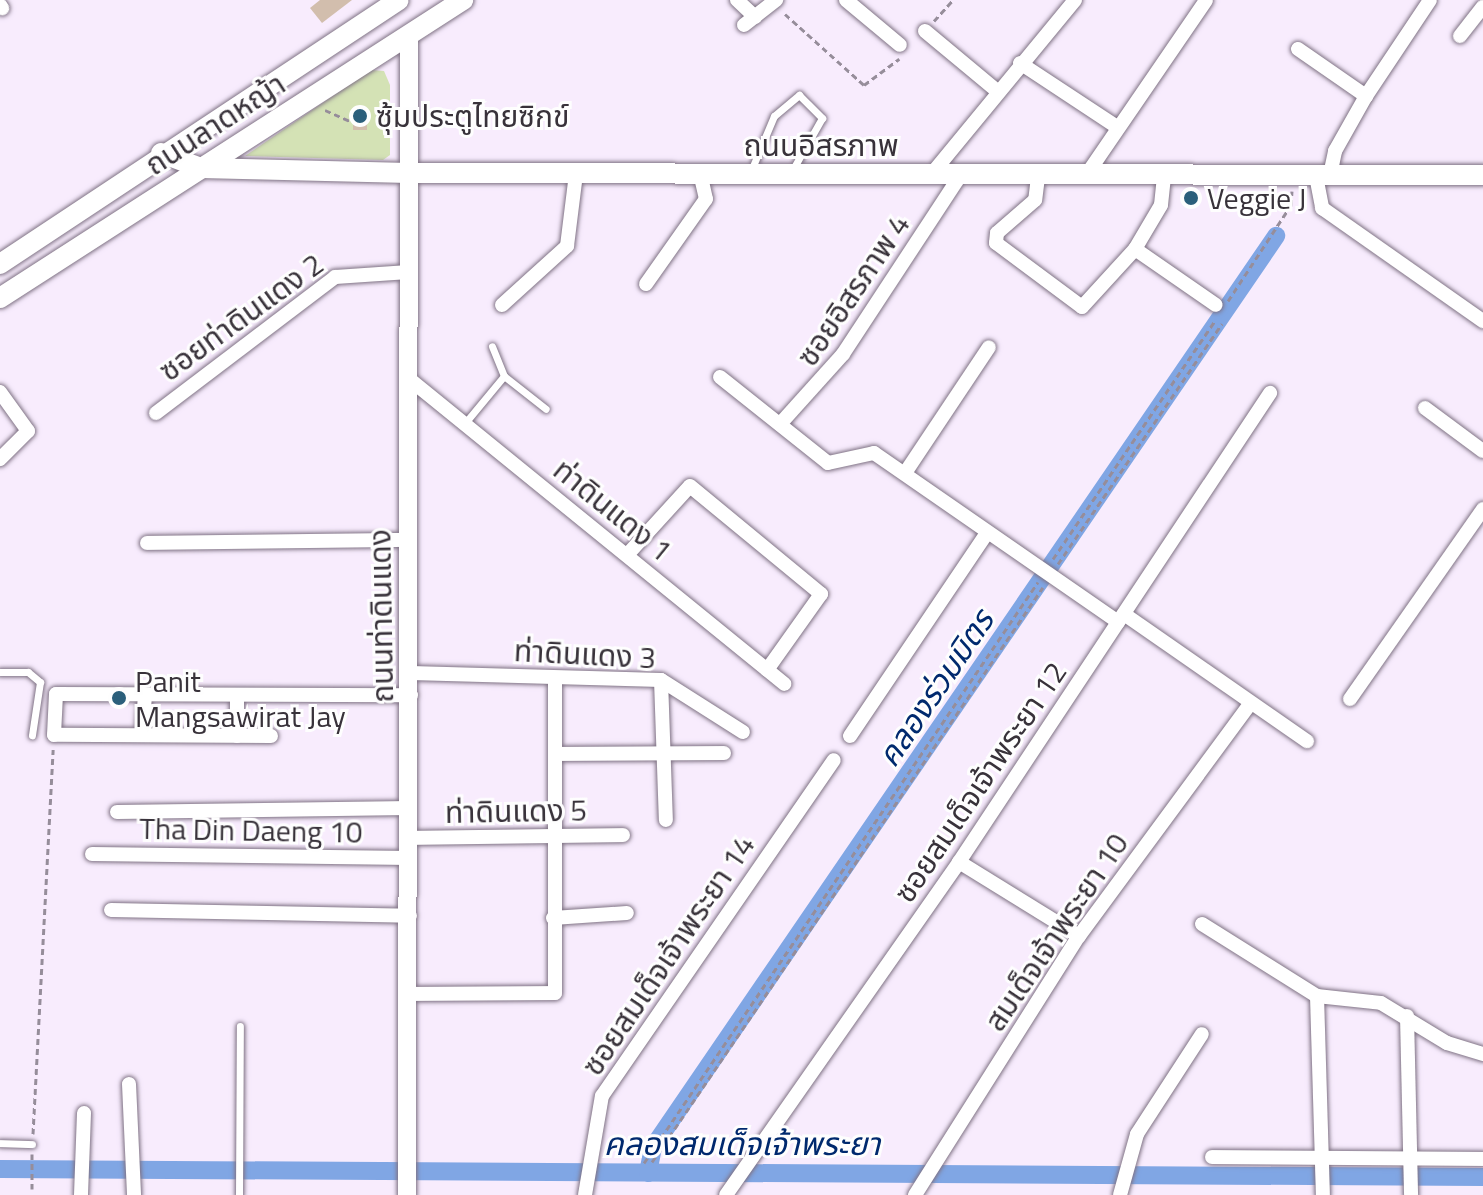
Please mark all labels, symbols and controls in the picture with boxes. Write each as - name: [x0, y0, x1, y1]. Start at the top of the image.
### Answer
- street label: ถนนลาดหญ้า: [138, 65, 292, 183]
- place label: ซุ้มประตูไทยซิกข์: [376, 98, 569, 134]
- marker: ซุ้มประตูไทยซิกข์: [351, 107, 369, 125]
- street label: ถนนอิสรภาพ: [744, 127, 898, 163]
- place label: Veggie J: [1207, 180, 1306, 216]
- marker: Veggie J: [1182, 189, 1200, 207]
- street label: ซอยอิสรภาพ 4: [789, 207, 917, 373]
- street label: ซอยท่าดินแดง 2: [152, 245, 330, 389]
- street label: ท่าดินแดง 1: [546, 451, 680, 569]
- street label: ถนนท่าดินแดง: [361, 529, 401, 703]
- water label: คลองร่วมมิตร: [869, 603, 1001, 773]
- street label: ท่าดินแดง 3: [513, 632, 657, 676]
- street label: ซอยสมเด็จเจ้าพระยา 12: [886, 655, 1074, 909]
- place label: Panit Mangsawirat Jay: [135, 663, 346, 734]
- marker: Panit Mangsawirat Jay: [110, 689, 128, 707]
- street label: ท่าดินแดง 5: [445, 792, 587, 830]
- street label: Tha Din Daeng 10: [139, 810, 363, 850]
- street label: สมเด็จเจ้าพระยา 10: [977, 826, 1135, 1038]
- street label: ซอยสมเด็จเจ้าพระยา 14: [574, 828, 762, 1082]
- water label: คลองสมเด็จเจ้าพระยา: [604, 1124, 880, 1162]

